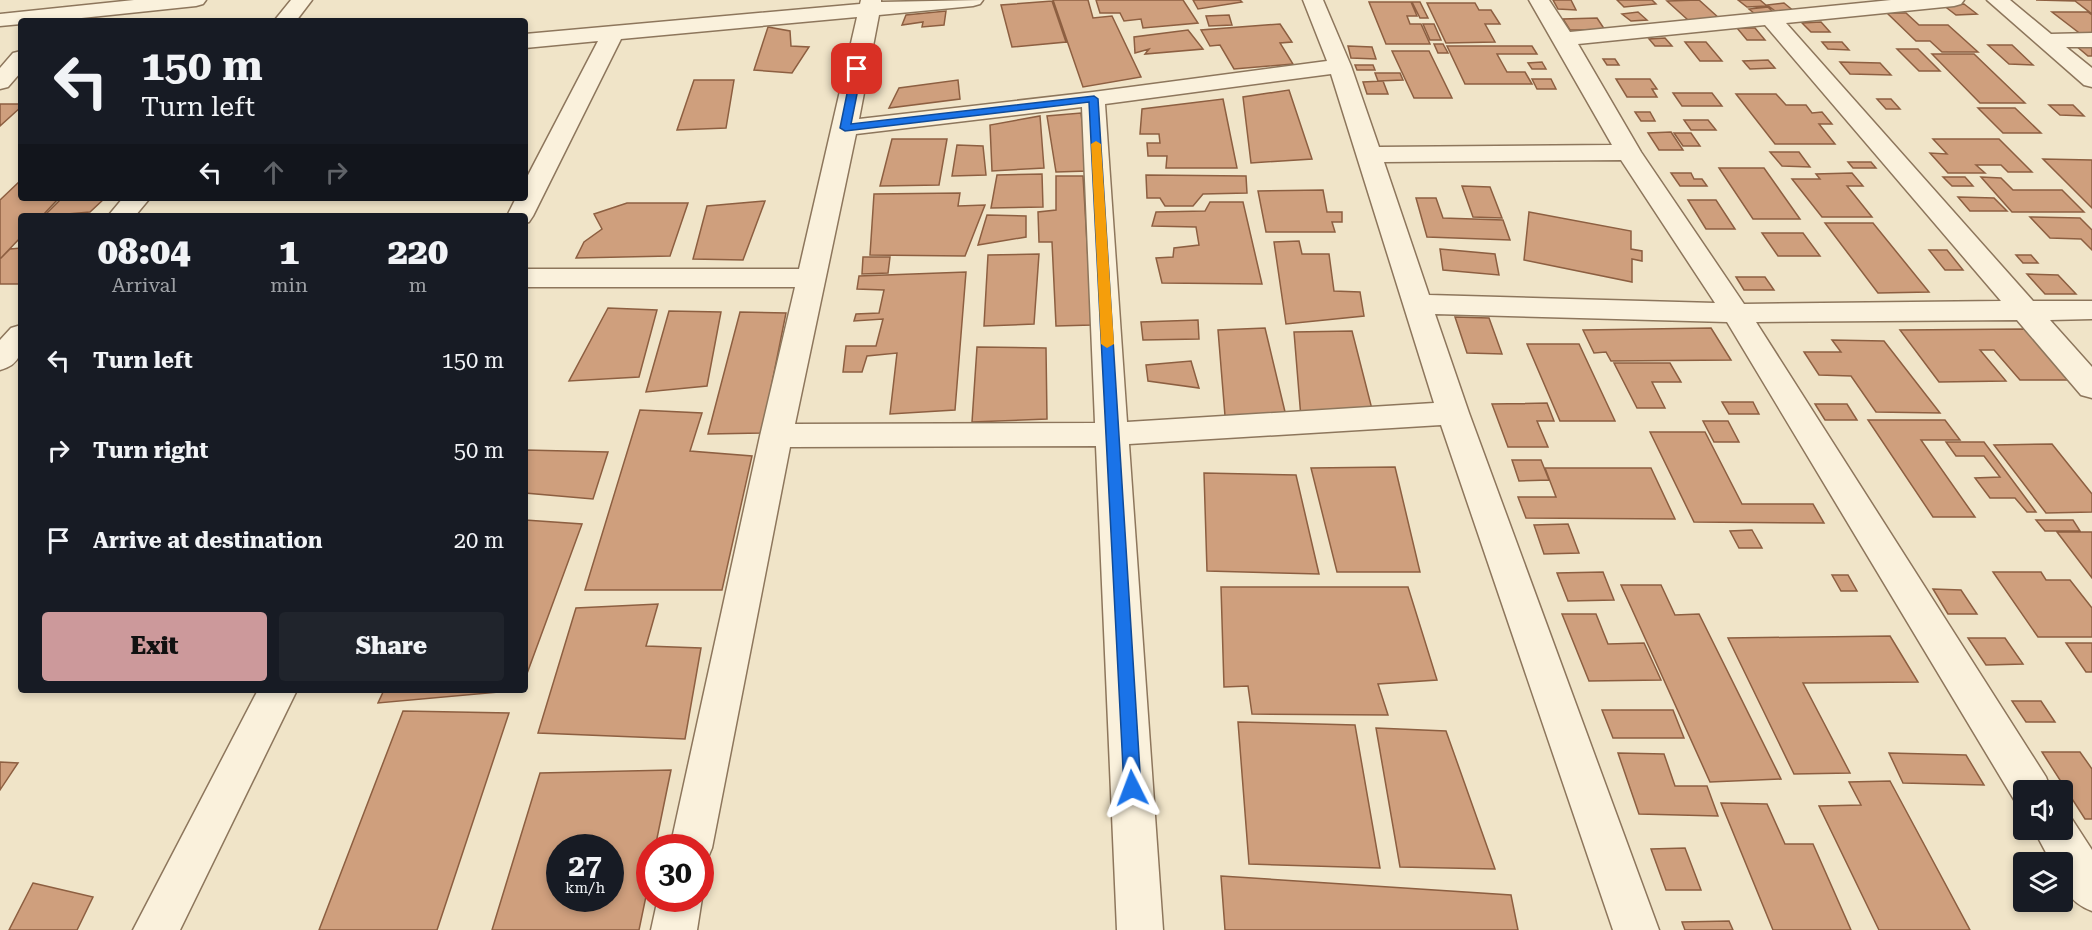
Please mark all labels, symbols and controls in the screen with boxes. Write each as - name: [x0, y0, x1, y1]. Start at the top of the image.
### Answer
- text: 150 m: [141, 41, 263, 90]
- icon: left: [42, 42, 120, 120]
- pin: [831, 43, 882, 94]
- icon: arrive: [840, 52, 873, 85]
- text: Turn left: [141, 91, 255, 123]
- icon: left: [194, 156, 227, 189]
- icon: ahead: [257, 156, 290, 189]
- icon: right: [320, 156, 353, 189]
- text: 08:04: [98, 231, 190, 273]
- text: 1: [279, 231, 299, 273]
- text: 220: [388, 231, 448, 273]
- text: Arrival: [112, 273, 177, 297]
- text: min: [270, 273, 308, 297]
- text: m: [409, 273, 427, 297]
- icon: left: [42, 344, 75, 377]
- text: Turn left: [93, 348, 193, 373]
- text: 150 m: [441, 348, 504, 373]
- icon: right: [42, 434, 75, 467]
- text: Turn right: [93, 438, 208, 463]
- text: 50 m: [454, 438, 504, 463]
- icon: arrive: [42, 524, 75, 557]
- text: Arrive at destination: [93, 528, 322, 553]
- text: 20 m: [454, 528, 504, 553]
- button: Exit: [42, 612, 267, 681]
- button: Share: [279, 612, 504, 681]
- position arrow: [1100, 756, 1164, 820]
- map controls: [2013, 780, 2073, 912]
- button: sound: [2013, 780, 2073, 840]
- speed limit sign: 30: [636, 834, 714, 912]
- text: 27: [568, 848, 602, 883]
- button: layers: [2013, 852, 2073, 912]
- text: km/h: [565, 879, 605, 897]

